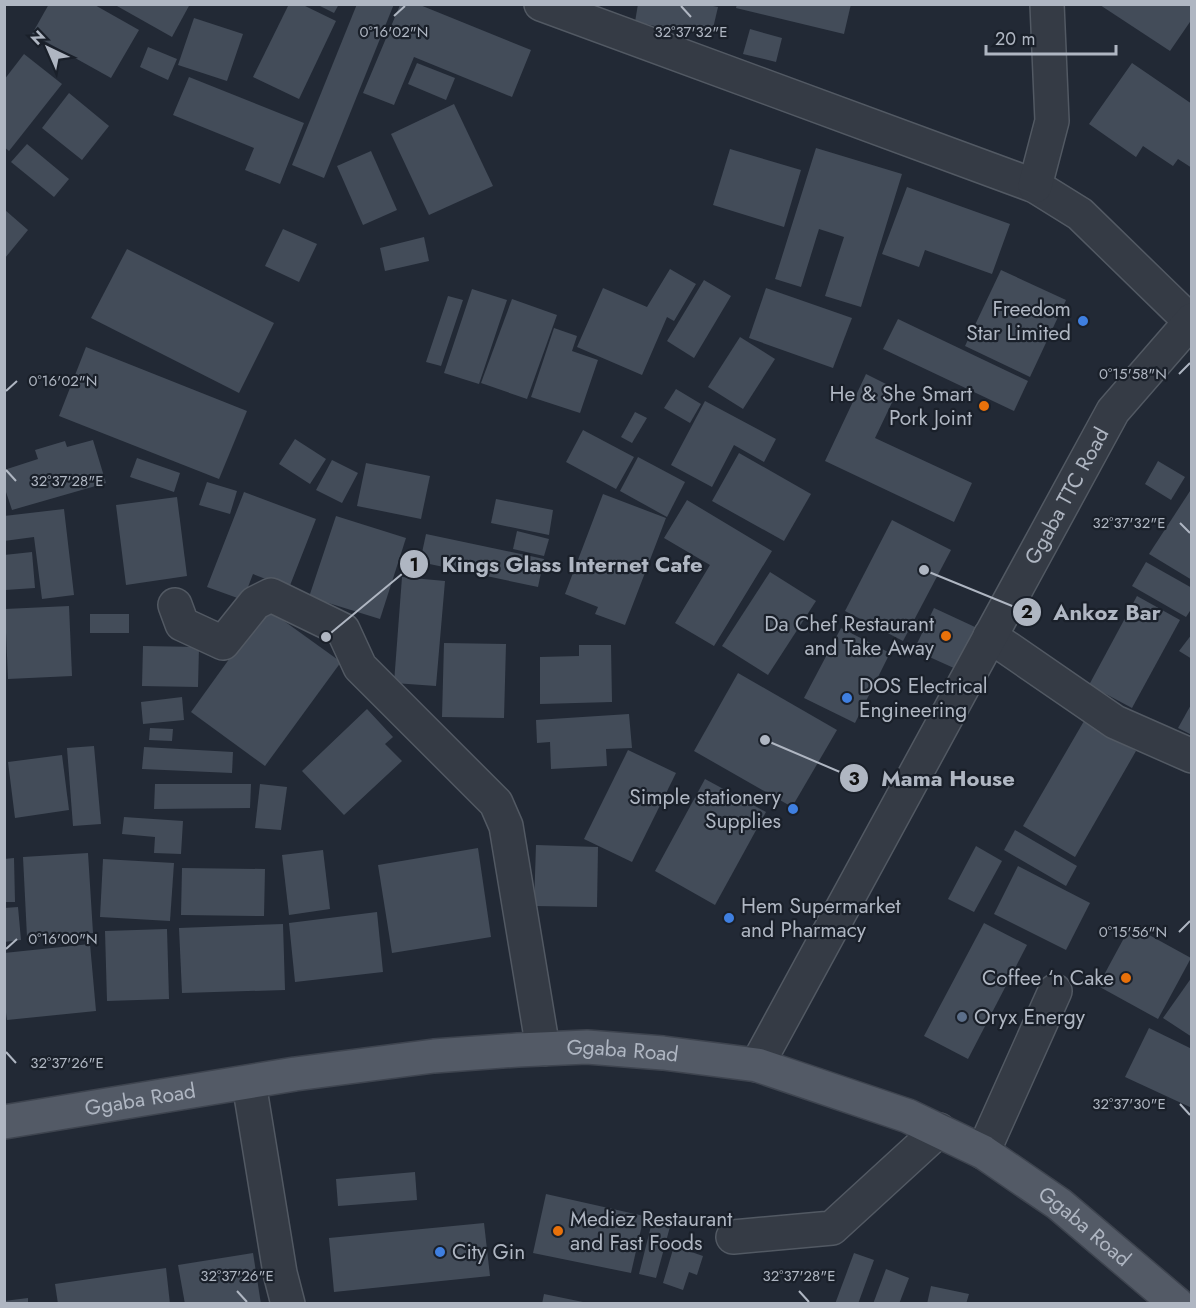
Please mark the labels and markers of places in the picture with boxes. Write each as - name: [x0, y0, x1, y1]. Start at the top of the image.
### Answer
- place label: Freedom Star Limited: [966, 294, 1071, 348]
- marker: Freedom Star Limited: [1076, 314, 1090, 328]
- place label: He & She Smart Pork Joint: [830, 379, 972, 433]
- marker: He & She Smart Pork Joint: [977, 399, 991, 413]
- callout: Kings Glass Internet Cafe: [399, 544, 715, 584]
- callout: Ankoz Bar: [1012, 592, 1173, 632]
- place label: Da Chef Restaurant and Take Away: [764, 609, 935, 663]
- marker: Da Chef Restaurant and Take Away: [939, 629, 953, 643]
- place label: DOS Electrical Engineering: [859, 671, 988, 725]
- marker: DOS Electrical Engineering: [840, 691, 854, 705]
- callout: Mama House: [839, 758, 1027, 798]
- place label: Simple stationery Supplies: [629, 782, 782, 836]
- marker: Simple stationery Supplies: [786, 802, 800, 816]
- place label: Hem Supermarket and Pharmacy: [741, 891, 901, 945]
- marker: Hem Supermarket and Pharmacy: [722, 911, 736, 925]
- place label: Coffee ‘n Cake: [982, 963, 1114, 993]
- marker: Coffee ‘n Cake: [1119, 971, 1133, 985]
- place label: Oryx Energy: [974, 1002, 1086, 1032]
- marker: Oryx Energy: [955, 1010, 969, 1024]
- place label: Mediez Restaurant and Fast Foods: [570, 1204, 732, 1258]
- marker: Mediez Restaurant and Fast Foods: [551, 1224, 565, 1238]
- place label: City Gin: [452, 1237, 525, 1267]
- marker: City Gin: [433, 1245, 447, 1259]

